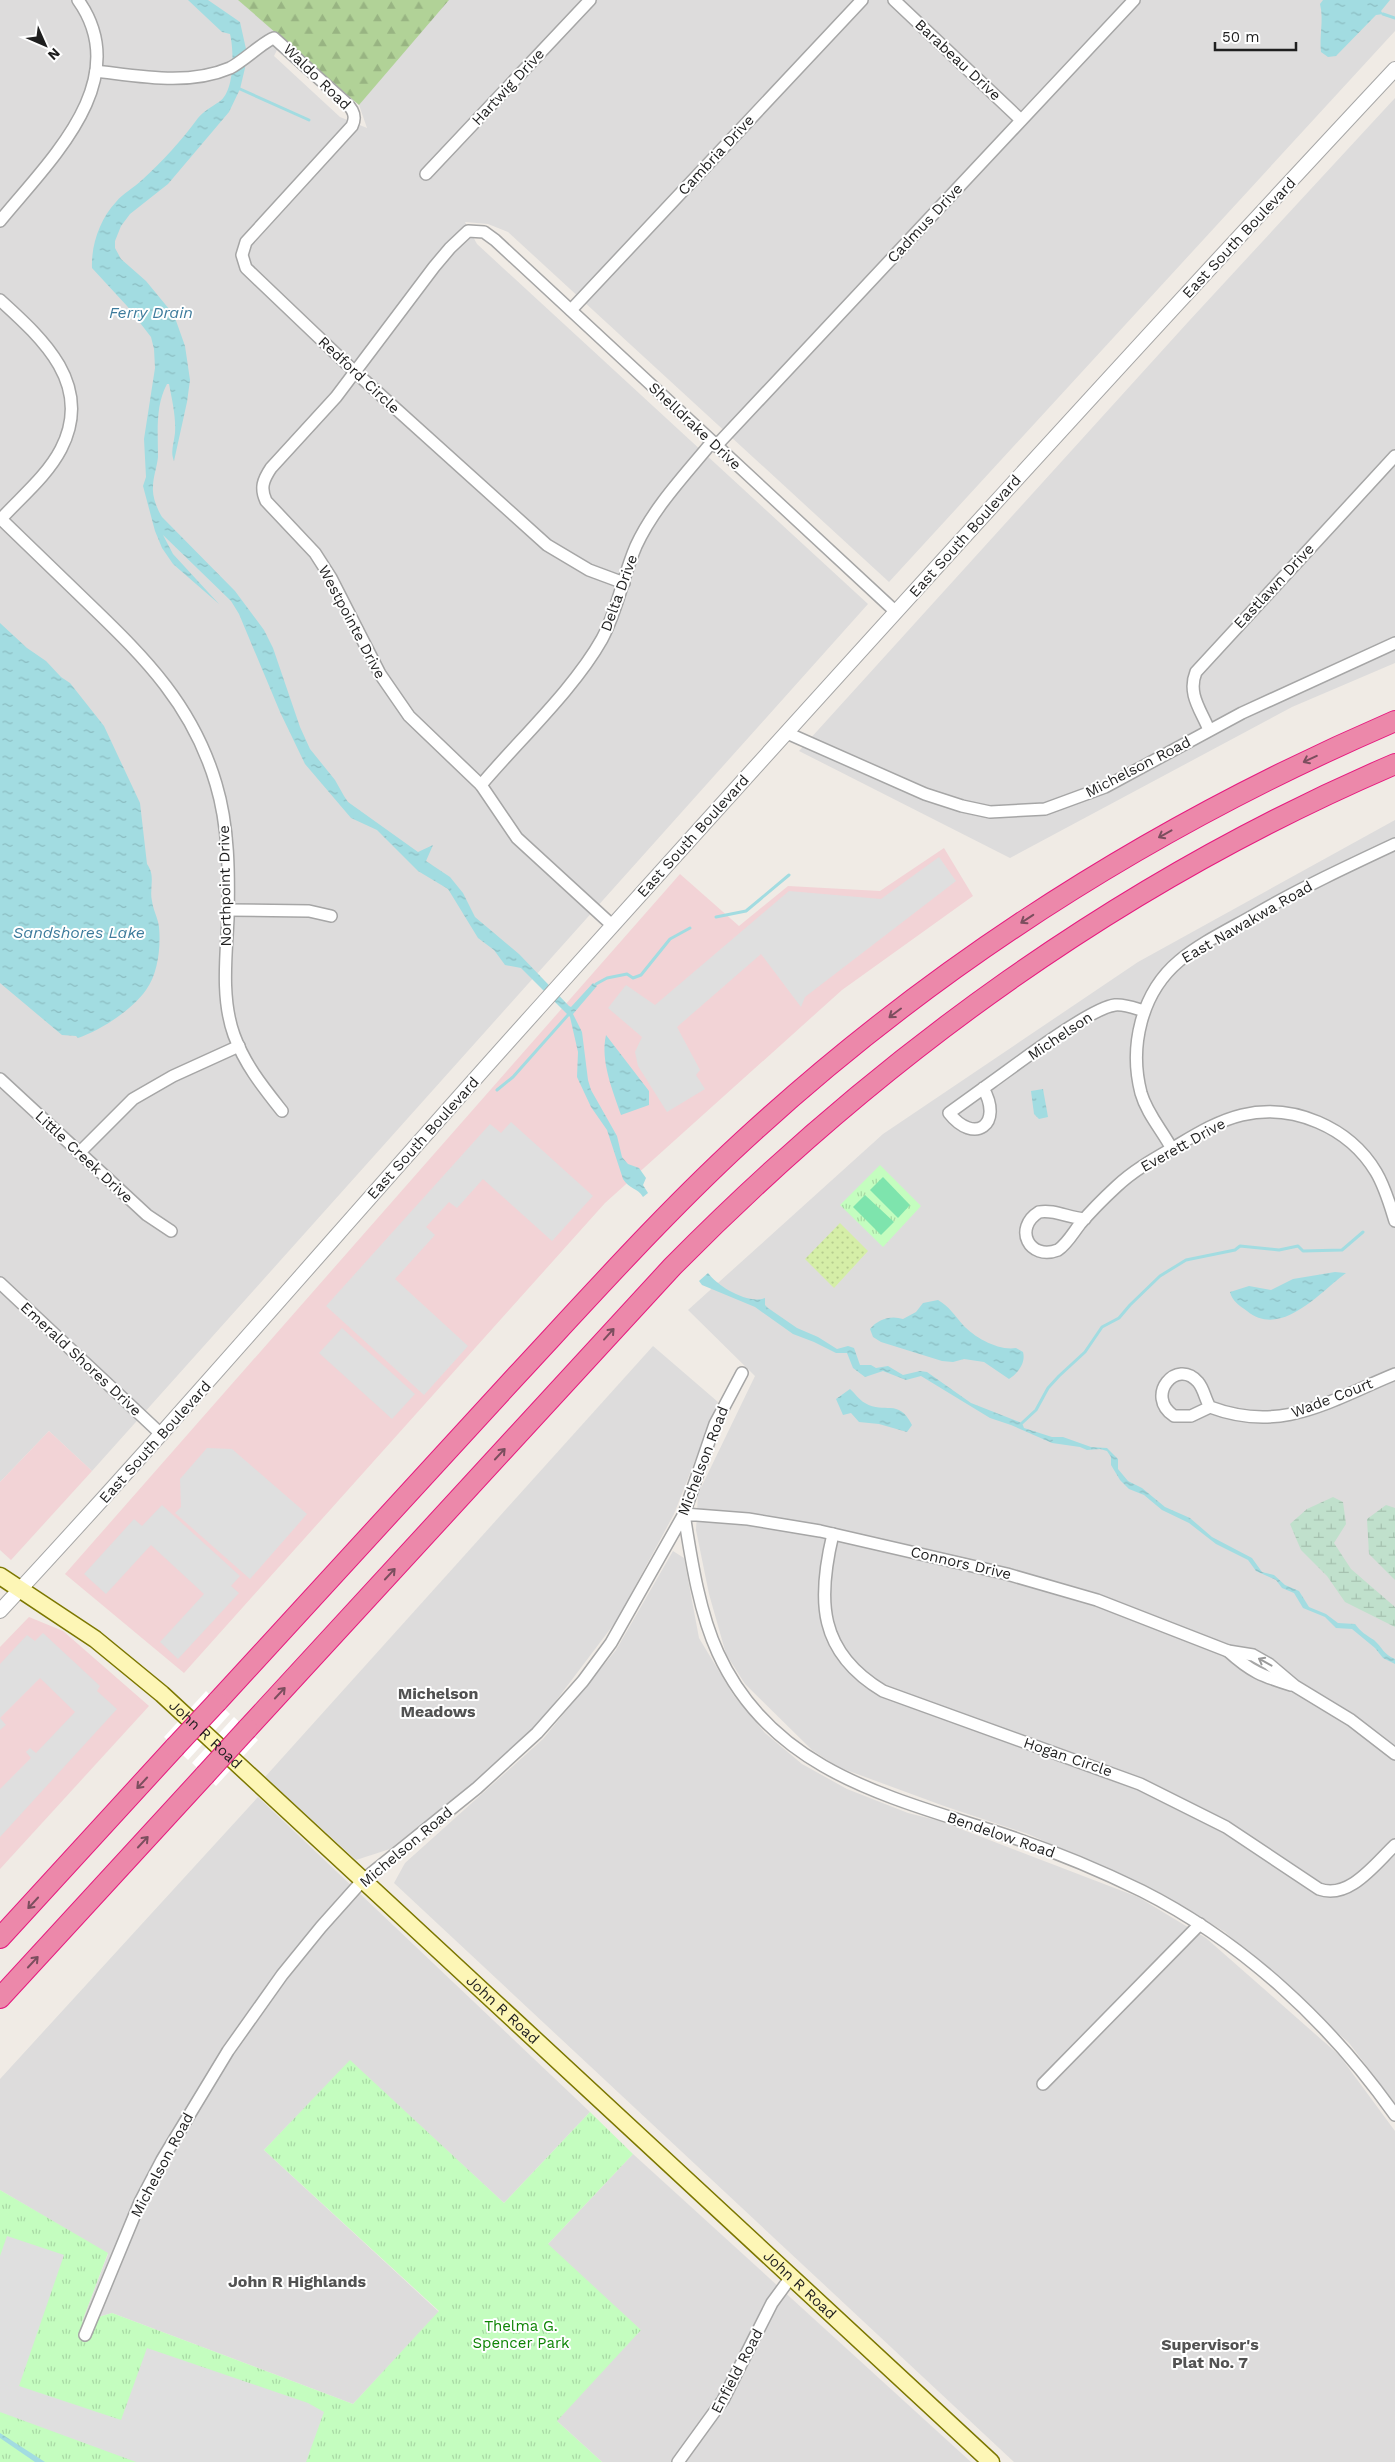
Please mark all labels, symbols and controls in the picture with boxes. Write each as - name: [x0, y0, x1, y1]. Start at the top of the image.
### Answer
- street label: Barabeau Drive: [911, 16, 1005, 104]
- north arrow: [20, 20, 70, 70]
- scale bar: [1215, 20, 1296, 52]
- text: 50 m: [1222, 28, 1259, 46]
- street label: Waldo Road: [279, 40, 355, 114]
- text: N: [45, 45, 64, 64]
- street label: Hartwig Drive: [468, 45, 548, 129]
- street label: Cambria Drive: [674, 111, 758, 199]
- street label: East South Boulevard: [1178, 174, 1300, 302]
- street label: Cadmus Drive: [884, 180, 966, 266]
- water label: Ferry Drain: [109, 303, 193, 322]
- street label: Redford Circle: [315, 333, 403, 417]
- street label: Shelldrake Drive: [645, 379, 745, 473]
- street label: East South Boulevard: [905, 471, 1025, 601]
- street label: Eastlawn Drive: [1230, 540, 1318, 632]
- street label: Delta Drive: [597, 552, 641, 634]
- street label: Westpointe Drive: [315, 562, 389, 682]
- street label: Michelson Road: [1082, 733, 1194, 801]
- one-way arrow: [1303, 755, 1318, 764]
- street label: East South Boulevard: [633, 771, 753, 901]
- street label: Northpoint Drive: [215, 825, 235, 947]
- one-way arrow: [1159, 829, 1173, 839]
- street label: East Nawakwa Road: [1178, 877, 1316, 967]
- one-way arrow: [1020, 914, 1034, 924]
- water label: Sandshores Lake: [13, 923, 145, 942]
- one-way arrow: [888, 1008, 902, 1018]
- street label: Michelson: [1024, 1008, 1096, 1064]
- street label: East South Boulevard: [363, 1073, 483, 1203]
- street label: Little Creek Drive: [31, 1107, 137, 1207]
- street label: Everett Drive: [1138, 1114, 1228, 1176]
- street label: Emerald Shores Drive: [17, 1298, 145, 1420]
- one-way arrow: [604, 1328, 615, 1341]
- street label: Wade Court: [1289, 1374, 1376, 1422]
- street label: East South Boulevard: [95, 1377, 215, 1507]
- street label: Michelson Road: [674, 1404, 732, 1518]
- one-way arrow: [494, 1448, 506, 1460]
- street label: Connors Drive: [909, 1543, 1013, 1583]
- one-way arrow: [384, 1567, 396, 1580]
- one-way arrow: [1257, 1657, 1272, 1667]
- district label: Michelson Meadows: [398, 1684, 478, 1721]
- one-way arrow: [274, 1687, 286, 1700]
- street label: John R Road: [165, 1696, 246, 1772]
- street label: Hogan Circle: [1021, 1733, 1115, 1781]
- one-way arrow: [137, 1777, 148, 1790]
- street label: Michelson Road: [356, 1803, 456, 1891]
- street label: Bendelow Road: [945, 1808, 1057, 1862]
- one-way arrow: [137, 1835, 149, 1848]
- one-way arrow: [27, 1896, 38, 1909]
- one-way arrow: [27, 1955, 39, 1968]
- street label: John R Road: [462, 1971, 543, 2048]
- street label: Michelson Road: [127, 2110, 197, 2220]
- street label: John R Road: [760, 2247, 840, 2323]
- district label: John R Highlands: [228, 2272, 366, 2291]
- park label: Thelma G. Spencer Park: [472, 2317, 570, 2352]
- street label: Enfield Road: [707, 2326, 767, 2416]
- district label: Supervisor's Plat No. 7: [1161, 2335, 1259, 2372]

